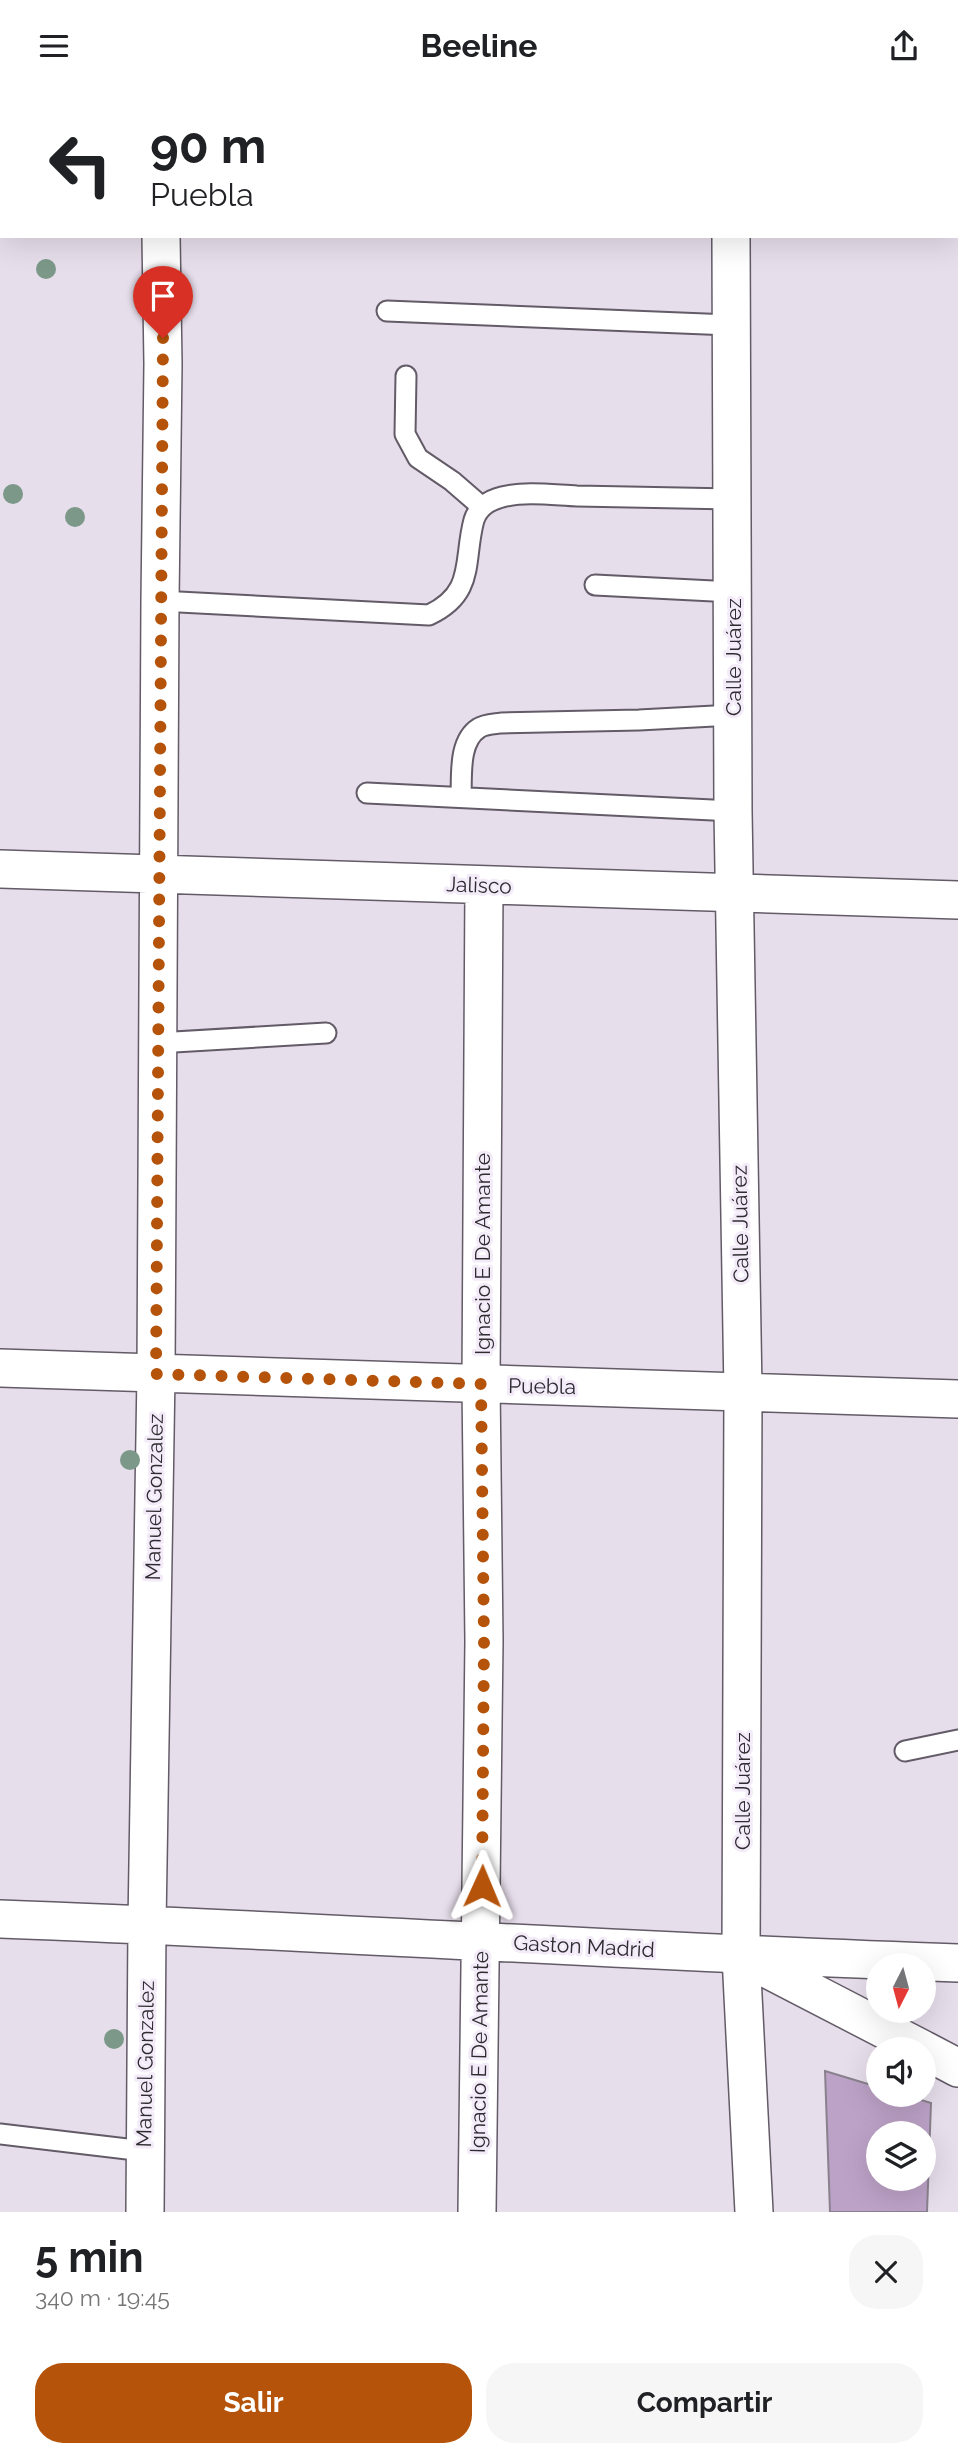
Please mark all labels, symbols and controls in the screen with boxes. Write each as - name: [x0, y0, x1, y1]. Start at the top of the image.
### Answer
- icon: menu: [35, 27, 73, 65]
- text: Beeline: [421, 27, 537, 64]
- icon: share: [885, 27, 923, 65]
- text: 90 m: [150, 117, 266, 174]
- icon: left: [35, 119, 126, 210]
- text: Puebla: [150, 176, 254, 213]
- pin: [133, 266, 193, 338]
- icon: arrive: [144, 277, 182, 315]
- street label: Calle Juárez: [721, 598, 746, 716]
- street label: Jalisco: [446, 871, 512, 899]
- street label: Ignacio E De Amante: [470, 1153, 495, 1355]
- street label: Calle Juárez: [726, 1165, 754, 1283]
- street label: Puebla: [508, 1373, 576, 1399]
- street label: Manuel Gonzalez: [140, 1413, 168, 1581]
- street label: Calle Juárez: [730, 1732, 755, 1850]
- position arrow: [445, 1849, 519, 1923]
- street label: Gaston Madrid: [513, 1930, 655, 1962]
- street label: Ignacio E De Amante: [465, 1951, 493, 2153]
- north arrow: [866, 1953, 936, 2023]
- map controls: [866, 1953, 936, 2191]
- street label: Manuel Gonzalez: [131, 1980, 159, 2148]
- button: sound: [866, 2037, 936, 2107]
- button: layers: [866, 2121, 936, 2191]
- text: 5 min: [35, 2233, 144, 2282]
- button: close: [849, 2235, 923, 2309]
- text: 340 m · 19:45: [35, 2284, 170, 2311]
- button: Salir: [35, 2363, 472, 2443]
- button: Compartir: [486, 2363, 923, 2443]

